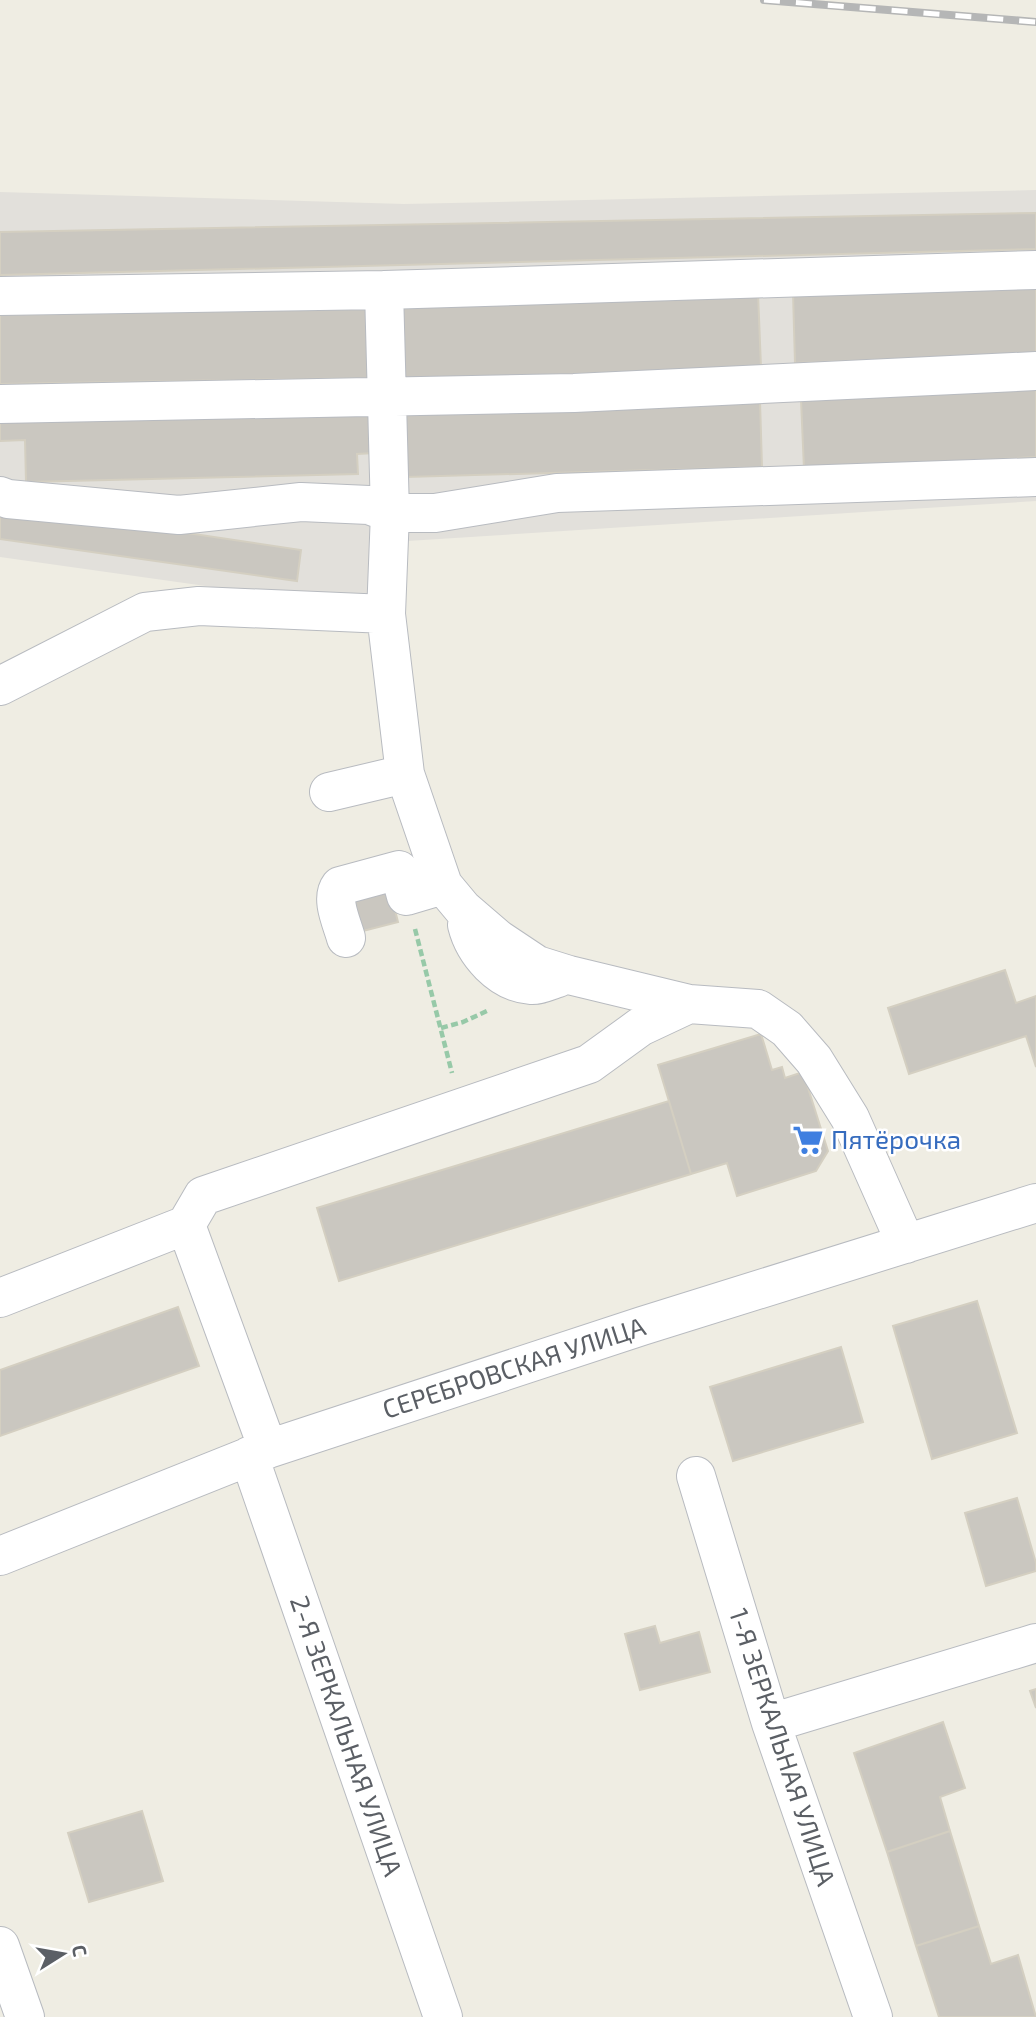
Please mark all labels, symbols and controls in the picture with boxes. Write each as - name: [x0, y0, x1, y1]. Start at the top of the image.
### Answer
- supermarket icon: Пятёрочка: [791, 1123, 825, 1157]
- place label: Пятёрочка: [831, 1123, 961, 1154]
- street label: СЕРЕБРОВСКАЯ УЛИЦА: [378, 1309, 649, 1424]
- street label: 2-Я ЗЕРКАЛЬНАЯ УЛИЦА: [285, 1591, 410, 1880]
- street label: 1-Я ЗЕРКАЛЬНАЯ УЛИЦА: [724, 1604, 843, 1889]
- north arrow: [28, 1919, 98, 1989]
- text: С: [68, 1943, 93, 1958]

